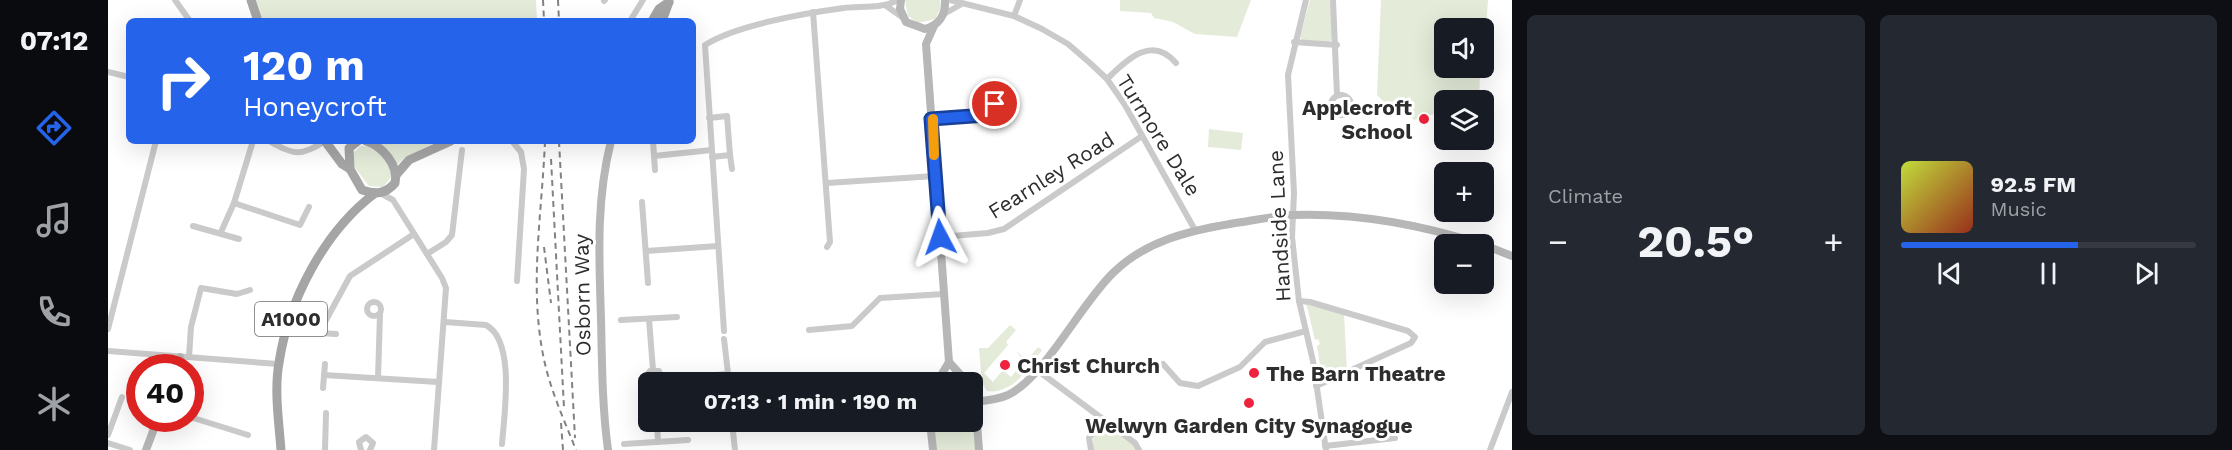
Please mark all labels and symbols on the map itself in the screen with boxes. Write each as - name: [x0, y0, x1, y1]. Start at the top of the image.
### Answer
- street label: Turmore Dale: [1112, 70, 1206, 200]
- pin: [969, 78, 1020, 129]
- place label: Applecroft School: [1302, 95, 1412, 144]
- marker: Applecroft School: [1417, 112, 1431, 126]
- street label: Fearnley Road: [983, 126, 1119, 224]
- street label: Handside Lane: [1263, 149, 1295, 303]
- position arrow: [908, 205, 972, 269]
- street label: Osborn Way: [568, 234, 596, 356]
- road number: A1000: [255, 302, 327, 336]
- place label: Christ Church: [1017, 353, 1160, 378]
- speed limit sign: 40: [126, 354, 204, 432]
- marker: Christ Church: [998, 358, 1012, 372]
- place label: The Barn Theatre: [1266, 361, 1446, 386]
- marker: The Barn Theatre: [1247, 366, 1261, 380]
- marker: Welwyn Garden City Synagogue: [1242, 396, 1256, 410]
- place label: Welwyn Garden City Synagogue: [1085, 413, 1413, 438]

